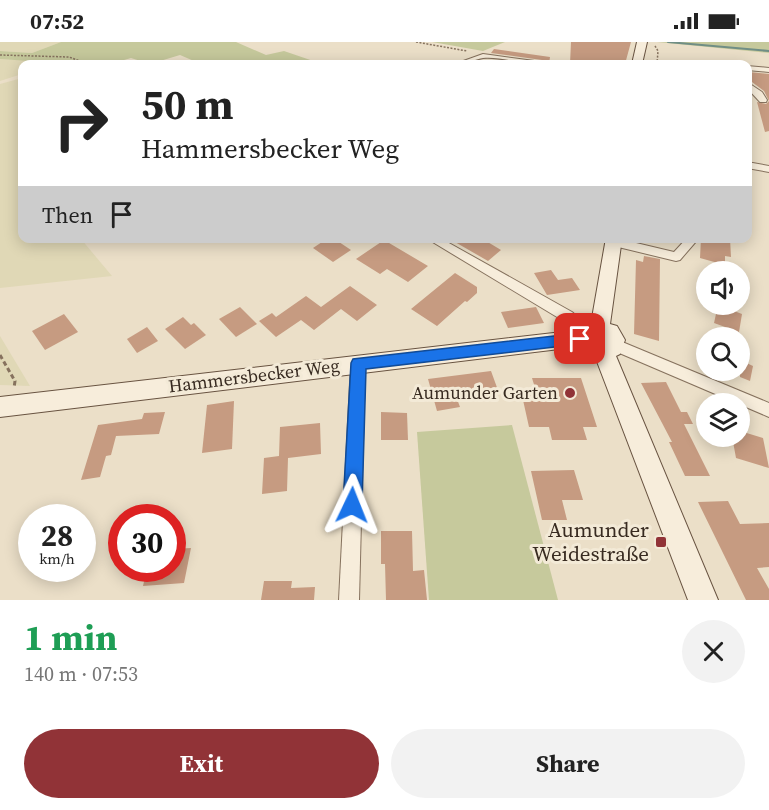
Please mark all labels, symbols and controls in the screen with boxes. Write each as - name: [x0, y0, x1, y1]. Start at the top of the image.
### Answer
- text: 07:52: [30, 6, 84, 36]
- text: 50 m: [141, 75, 234, 133]
- icon: right: [42, 84, 120, 162]
- text: Hammersbecker Weg: [141, 130, 399, 167]
- icon: arrive: [105, 198, 138, 231]
- text: Then: [42, 200, 93, 230]
- map controls: [696, 261, 750, 447]
- button: sound: [696, 261, 750, 315]
- pin: [554, 313, 605, 364]
- icon: arrive: [563, 322, 596, 355]
- button: search: [696, 327, 750, 381]
- street label: Hammersbecker Weg: [167, 353, 341, 398]
- place label: Aumunder Garten: [412, 380, 558, 405]
- marker: Aumunder Garten: [563, 386, 577, 400]
- button: layers: [696, 393, 750, 447]
- position arrow: [320, 473, 384, 537]
- speed limit sign: 30: [108, 504, 186, 582]
- text: 28: [41, 515, 73, 556]
- place label: Aumunder Weidestraße: [532, 515, 649, 568]
- marker: Aumunder Weidestraße: [654, 535, 668, 549]
- text: km/h: [39, 548, 75, 569]
- text: 1 min: [24, 613, 117, 662]
- button: close: [682, 620, 745, 683]
- text: 140 m · 07:53: [24, 660, 138, 688]
- button: Exit: [24, 729, 379, 798]
- button: Share: [391, 729, 745, 798]

